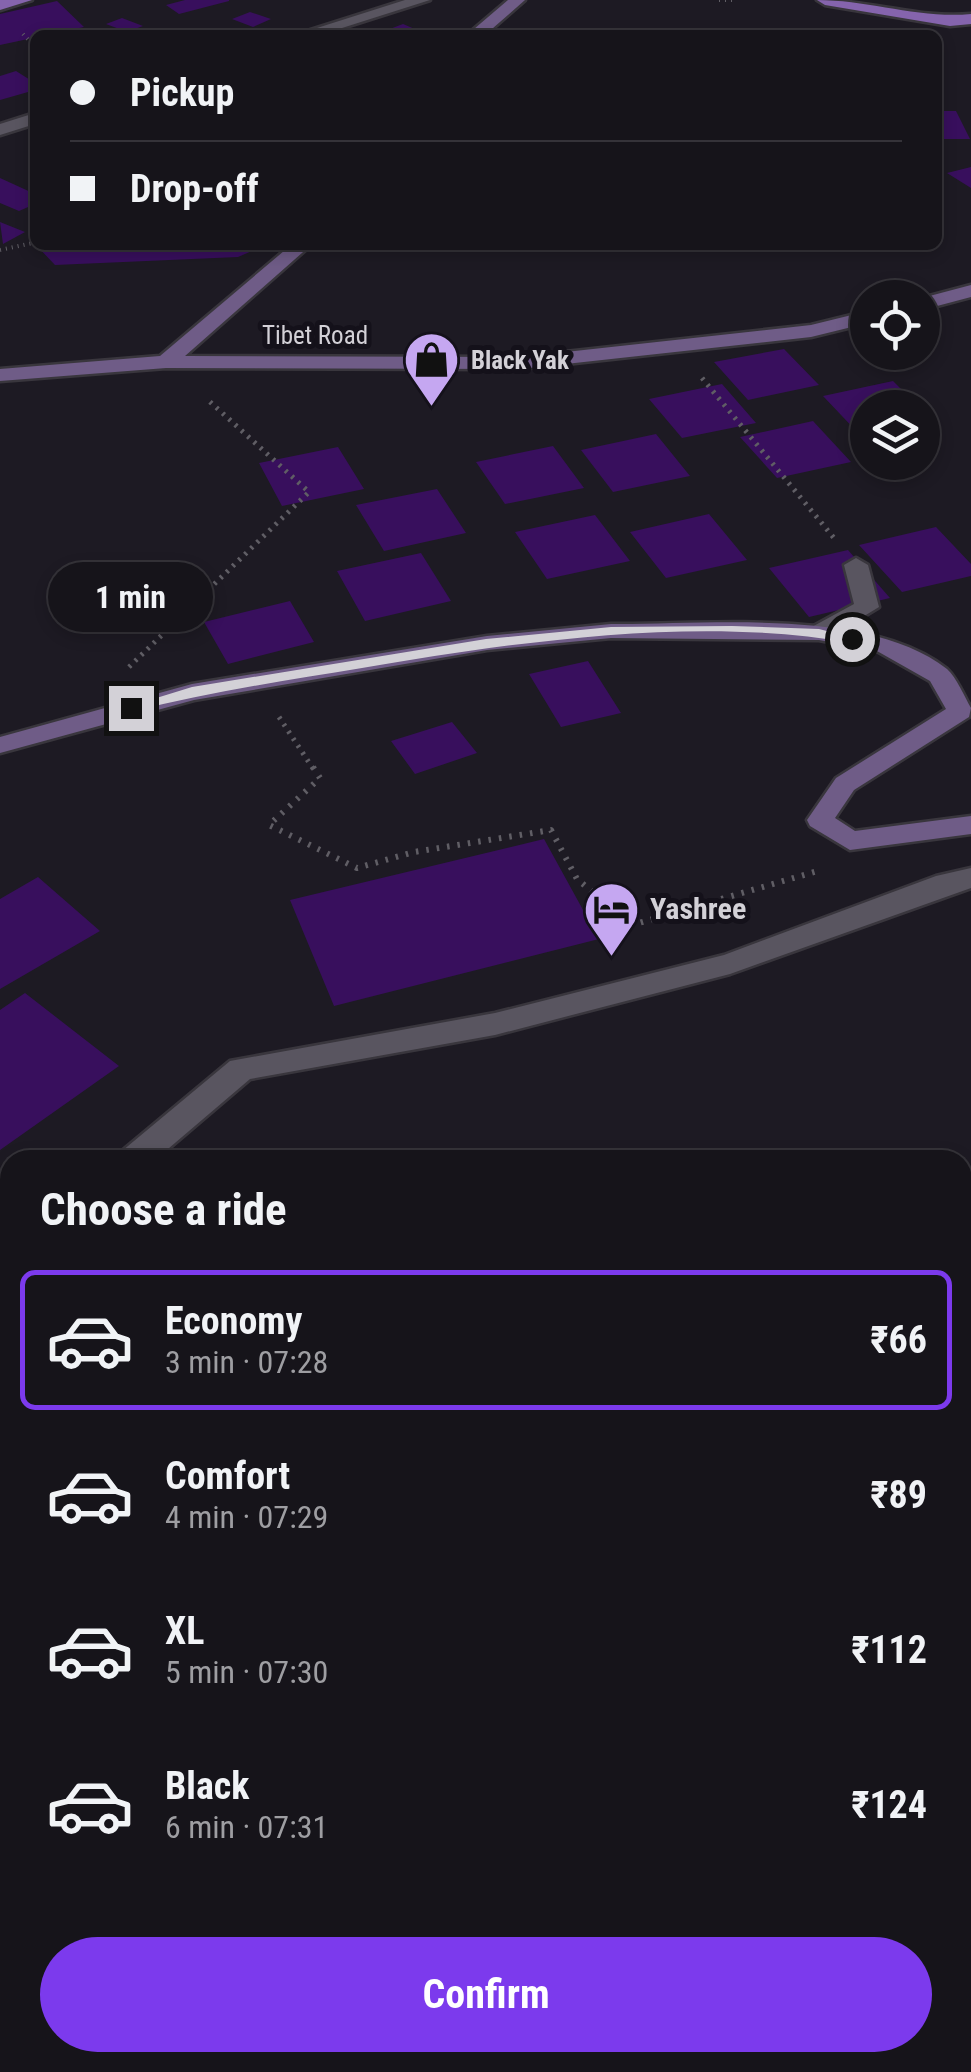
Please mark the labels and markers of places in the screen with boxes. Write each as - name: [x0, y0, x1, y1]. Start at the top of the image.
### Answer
- shop icon: Black Yak: [402, 330, 462, 409]
- place label: Black Yak: [471, 346, 569, 375]
- hotel icon: Yashree: [581, 879, 641, 958]
- place label: Yashree: [650, 891, 746, 926]

